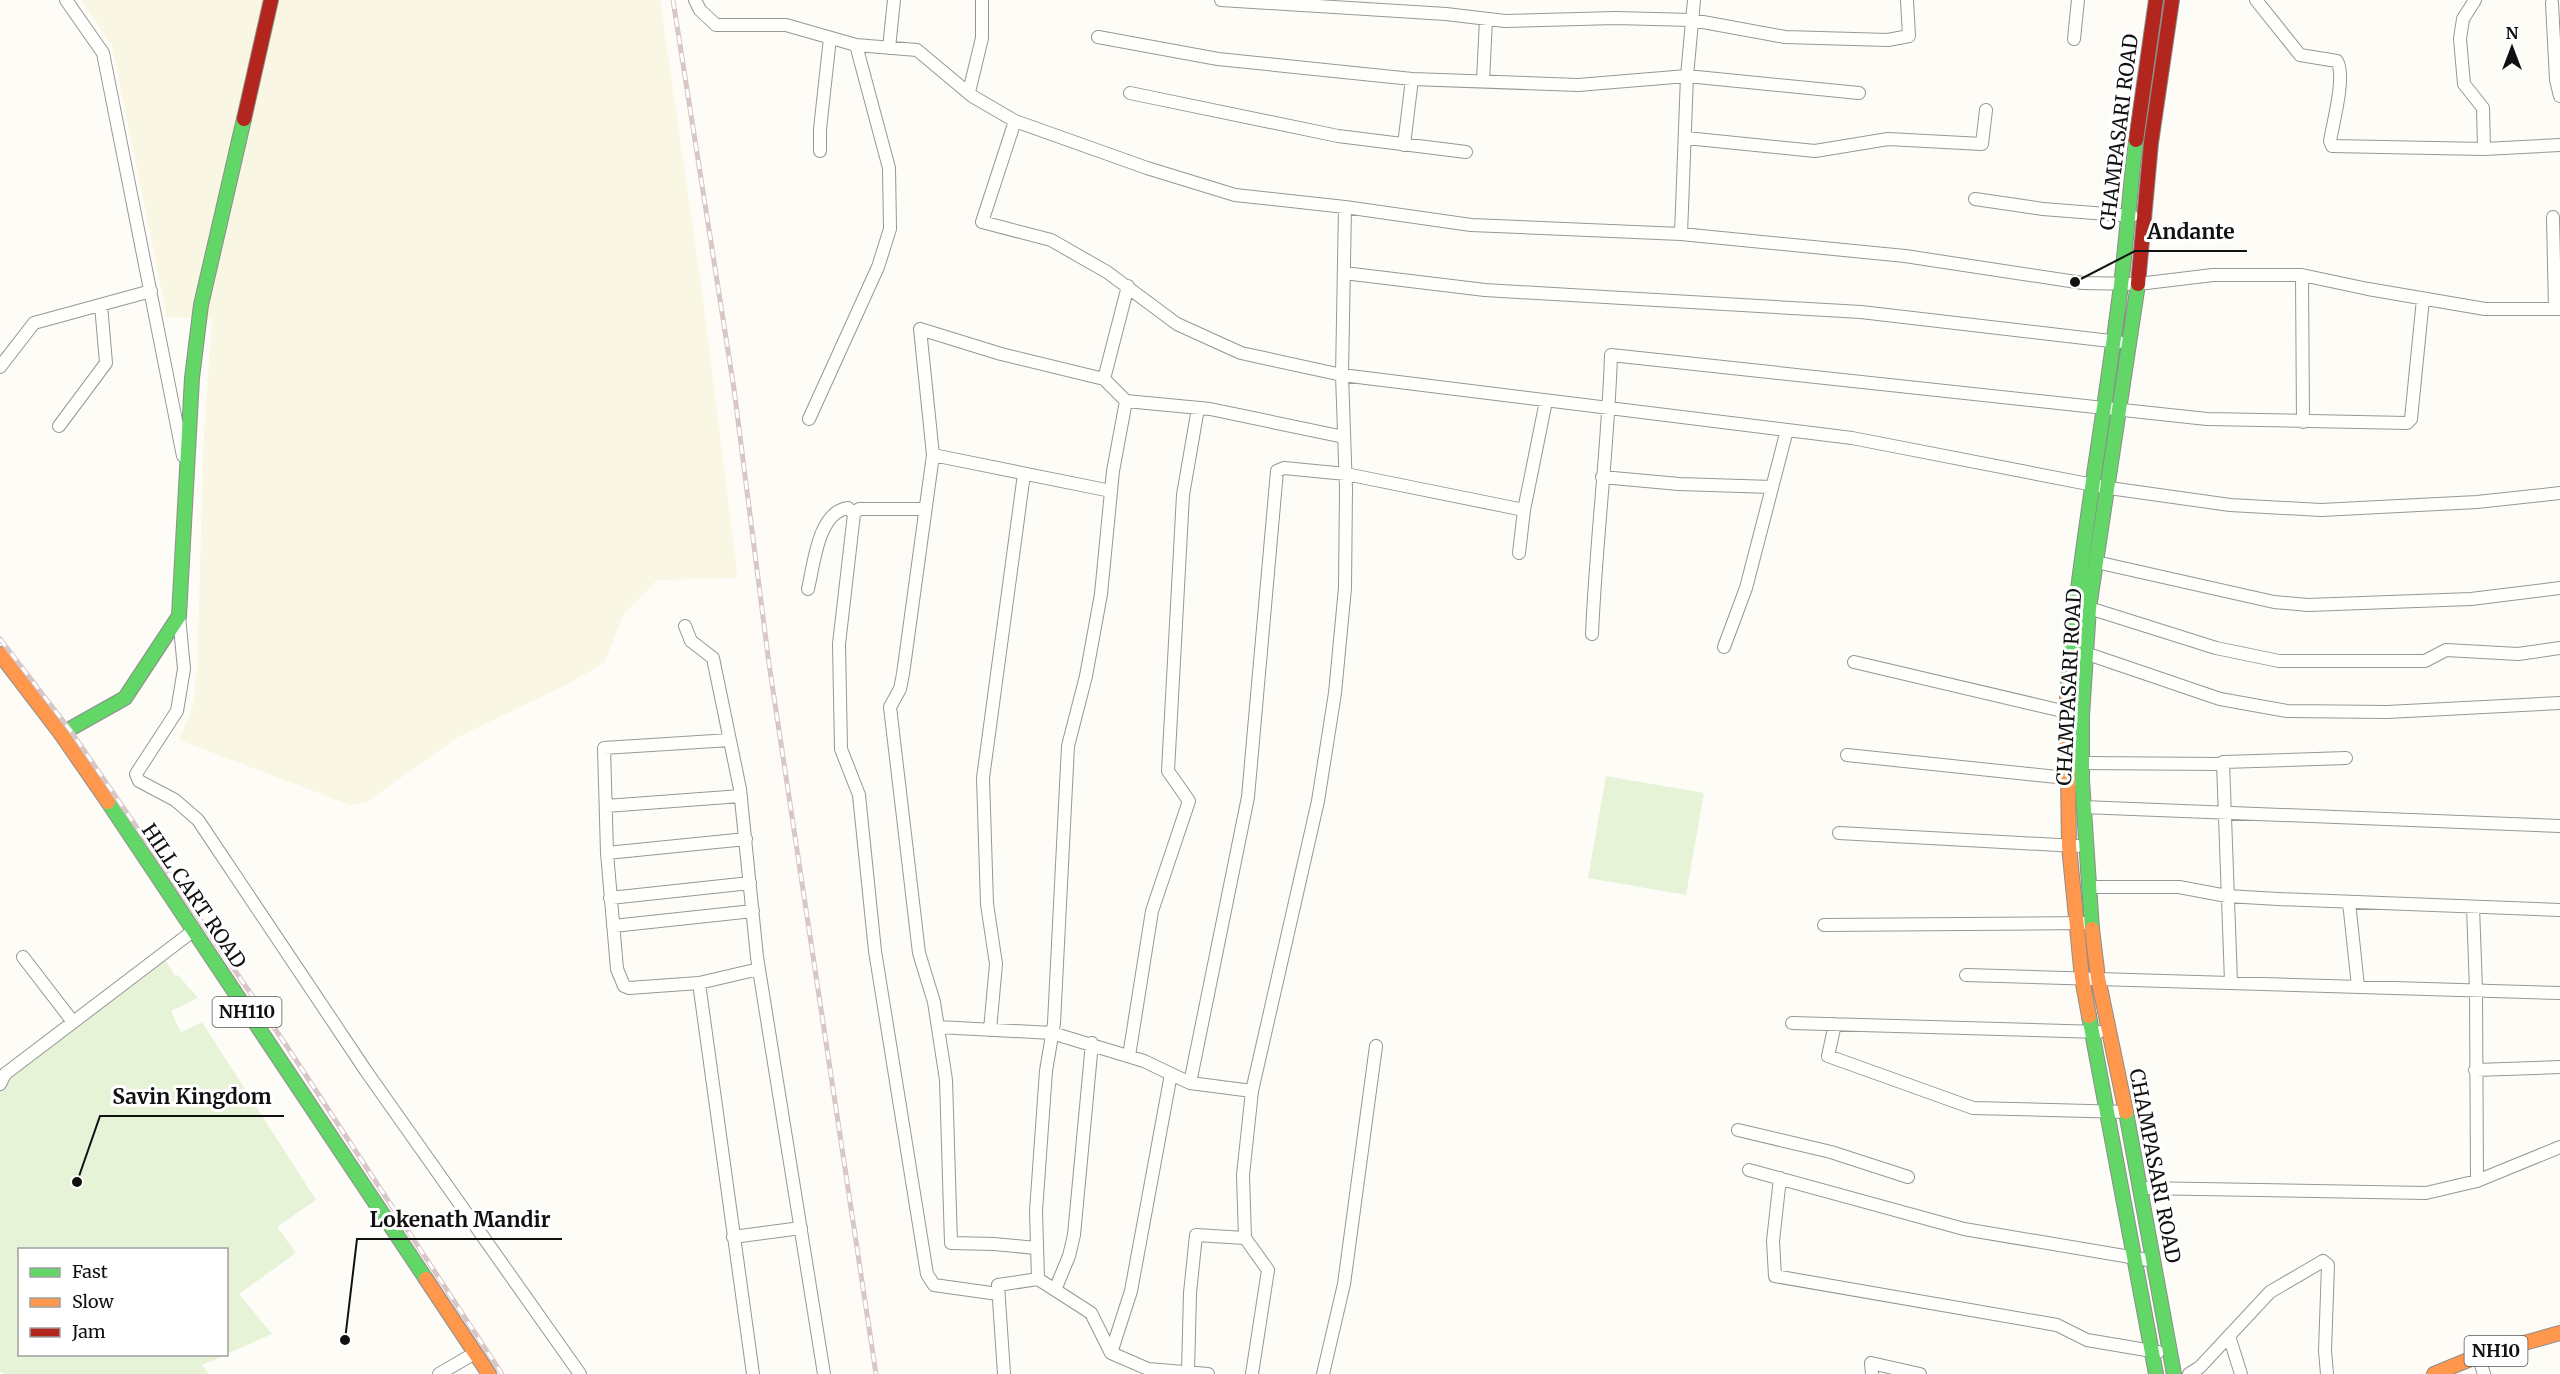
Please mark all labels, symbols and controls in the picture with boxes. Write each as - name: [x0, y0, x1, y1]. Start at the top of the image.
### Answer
- north arrow: [2482, 18, 2542, 78]
- text: N: [2506, 23, 2519, 43]
- street label: CHAMPASARI ROAD: [2094, 32, 2143, 232]
- callout: Andante: [2135, 212, 2247, 251]
- text: Andante: [2146, 218, 2235, 245]
- street label: CHAMPASARI ROAD: [2051, 588, 2086, 786]
- street label: HILL CART ROAD: [137, 819, 252, 973]
- road number: NH110: [212, 997, 282, 1027]
- street label: CHAMPASARI ROAD: [2124, 1066, 2187, 1265]
- callout: Savin Kingdom: [100, 1077, 284, 1116]
- text: Savin Kingdom: [112, 1083, 272, 1110]
- callout: Lokenath Mandir: [357, 1200, 562, 1239]
- text: Lokenath Mandir: [370, 1206, 551, 1233]
- legend: [18, 1248, 228, 1356]
- text: Fast: [72, 1260, 108, 1283]
- text: Slow: [72, 1290, 115, 1313]
- text: Jam: [71, 1320, 106, 1343]
- road number: NH10: [2464, 1336, 2528, 1366]

